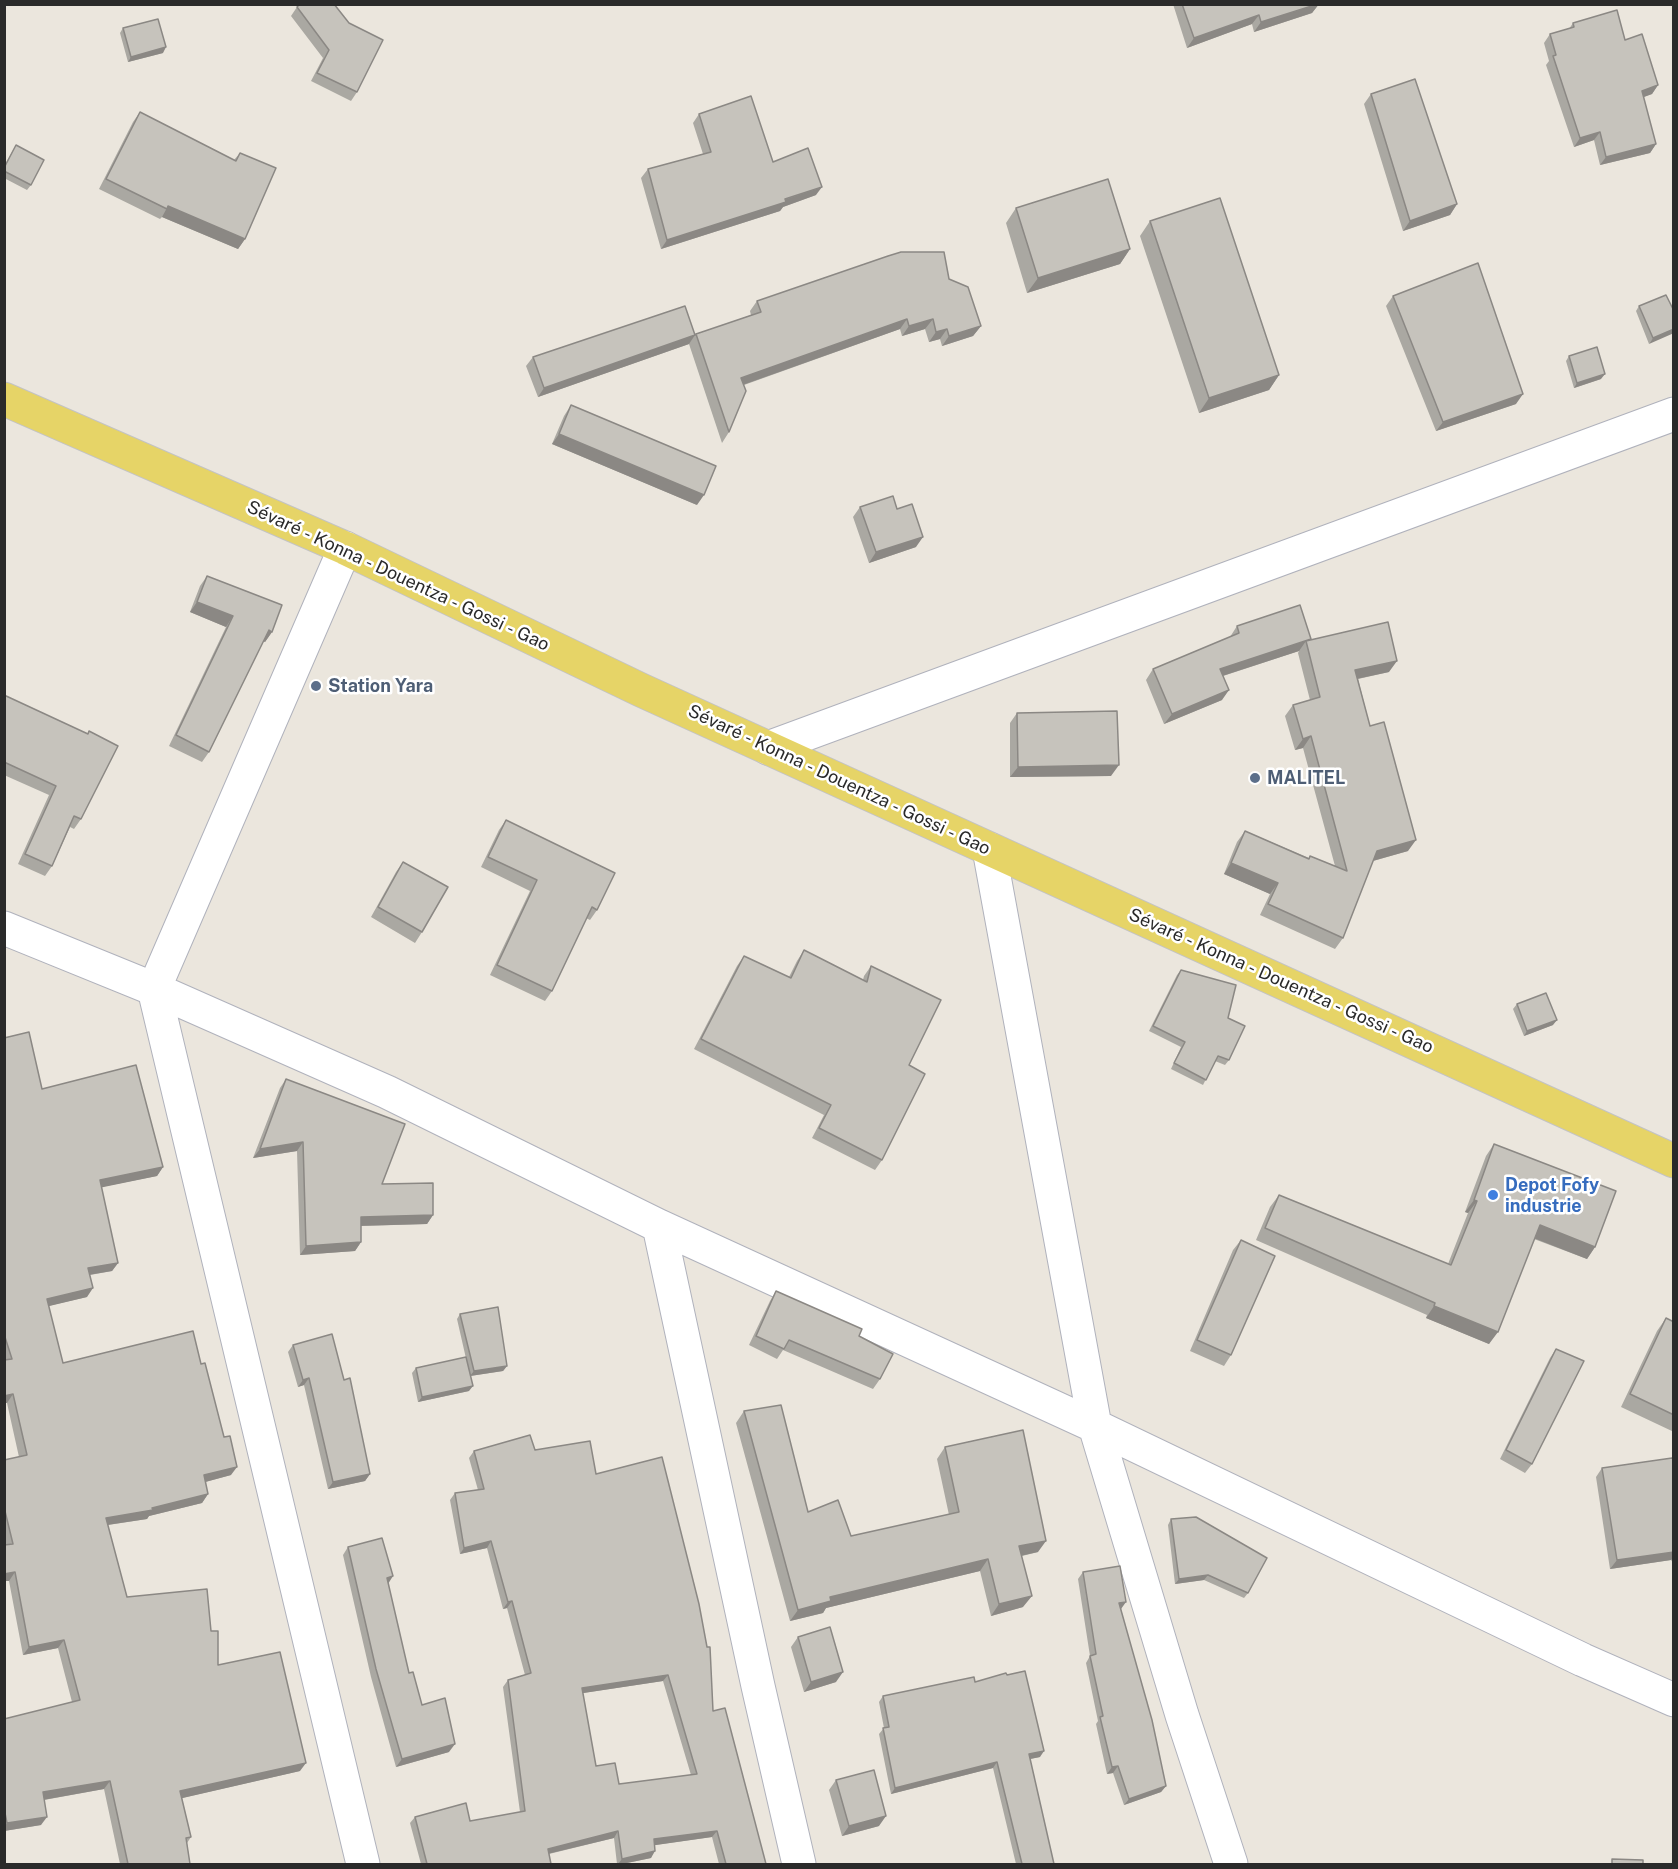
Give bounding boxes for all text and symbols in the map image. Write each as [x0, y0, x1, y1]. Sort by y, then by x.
street label: Sévaré - Konna - Douentza - Gossi - Gao [243, 496, 553, 656]
place label: Station Yara [328, 675, 433, 697]
marker: Station Yara [309, 679, 323, 693]
street label: Sévaré - Konna - Douentza - Gossi - Gao [684, 700, 994, 860]
place label: MALITEL [1267, 767, 1345, 789]
marker: MALITEL [1248, 771, 1262, 785]
street label: Sévaré - Konna - Douentza - Gossi - Gao [1125, 904, 1437, 1058]
place label: Depot Fofy industrie [1505, 1174, 1599, 1216]
marker: Depot Fofy industrie [1486, 1188, 1500, 1202]

